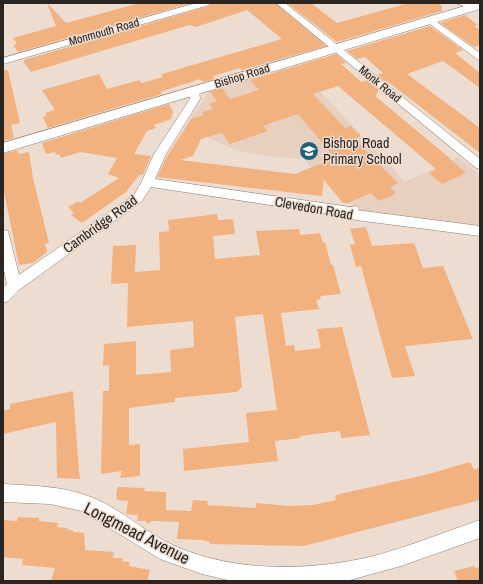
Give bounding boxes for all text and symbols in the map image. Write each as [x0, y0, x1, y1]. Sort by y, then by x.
street label: Monmouth Road [67, 14, 141, 50]
street label: Bishop Road [212, 60, 272, 92]
street label: Monk Road [355, 62, 405, 106]
place label: Bishop Road Primary School [323, 134, 401, 168]
school or university icon: Bishop Road Primary School [298, 140, 320, 162]
street label: Cambridge Road [59, 191, 141, 257]
street label: Clevedon Road [273, 192, 355, 224]
street label: Longmead Avenue [80, 496, 194, 569]

